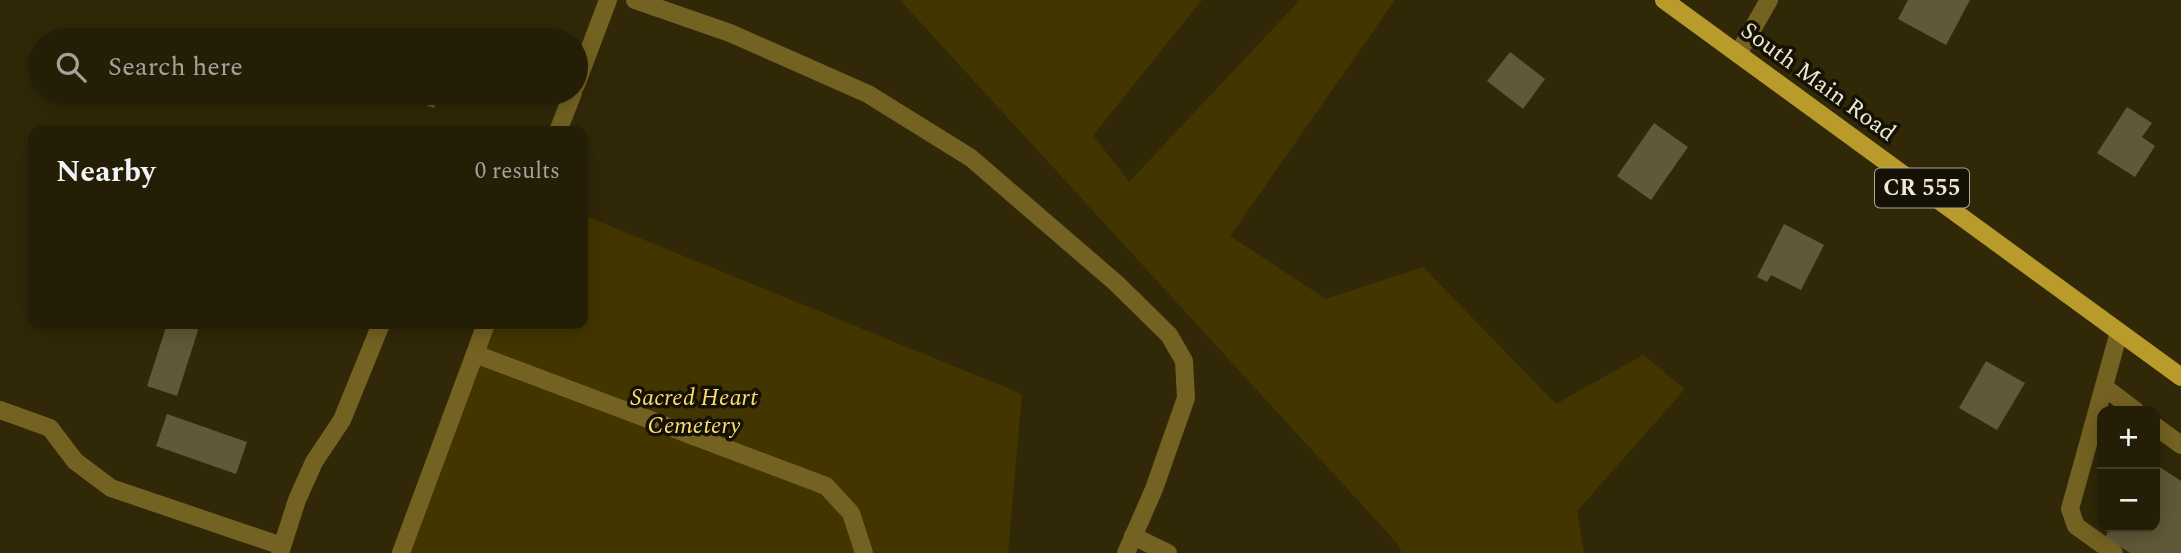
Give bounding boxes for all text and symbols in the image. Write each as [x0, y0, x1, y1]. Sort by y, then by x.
street label: South Main Road [1733, 13, 1903, 151]
search box [28, 28, 588, 105]
text: Search here [108, 47, 243, 87]
icon: search [52, 48, 90, 86]
text: Nearby [56, 149, 155, 195]
text: 0 results [475, 154, 560, 189]
road number: CR 555 [1875, 168, 1969, 208]
park label: Sacred Heart Cemetery [631, 380, 758, 444]
map controls [2097, 406, 2160, 532]
button: + [2097, 406, 2160, 469]
button: − [2097, 469, 2160, 532]

